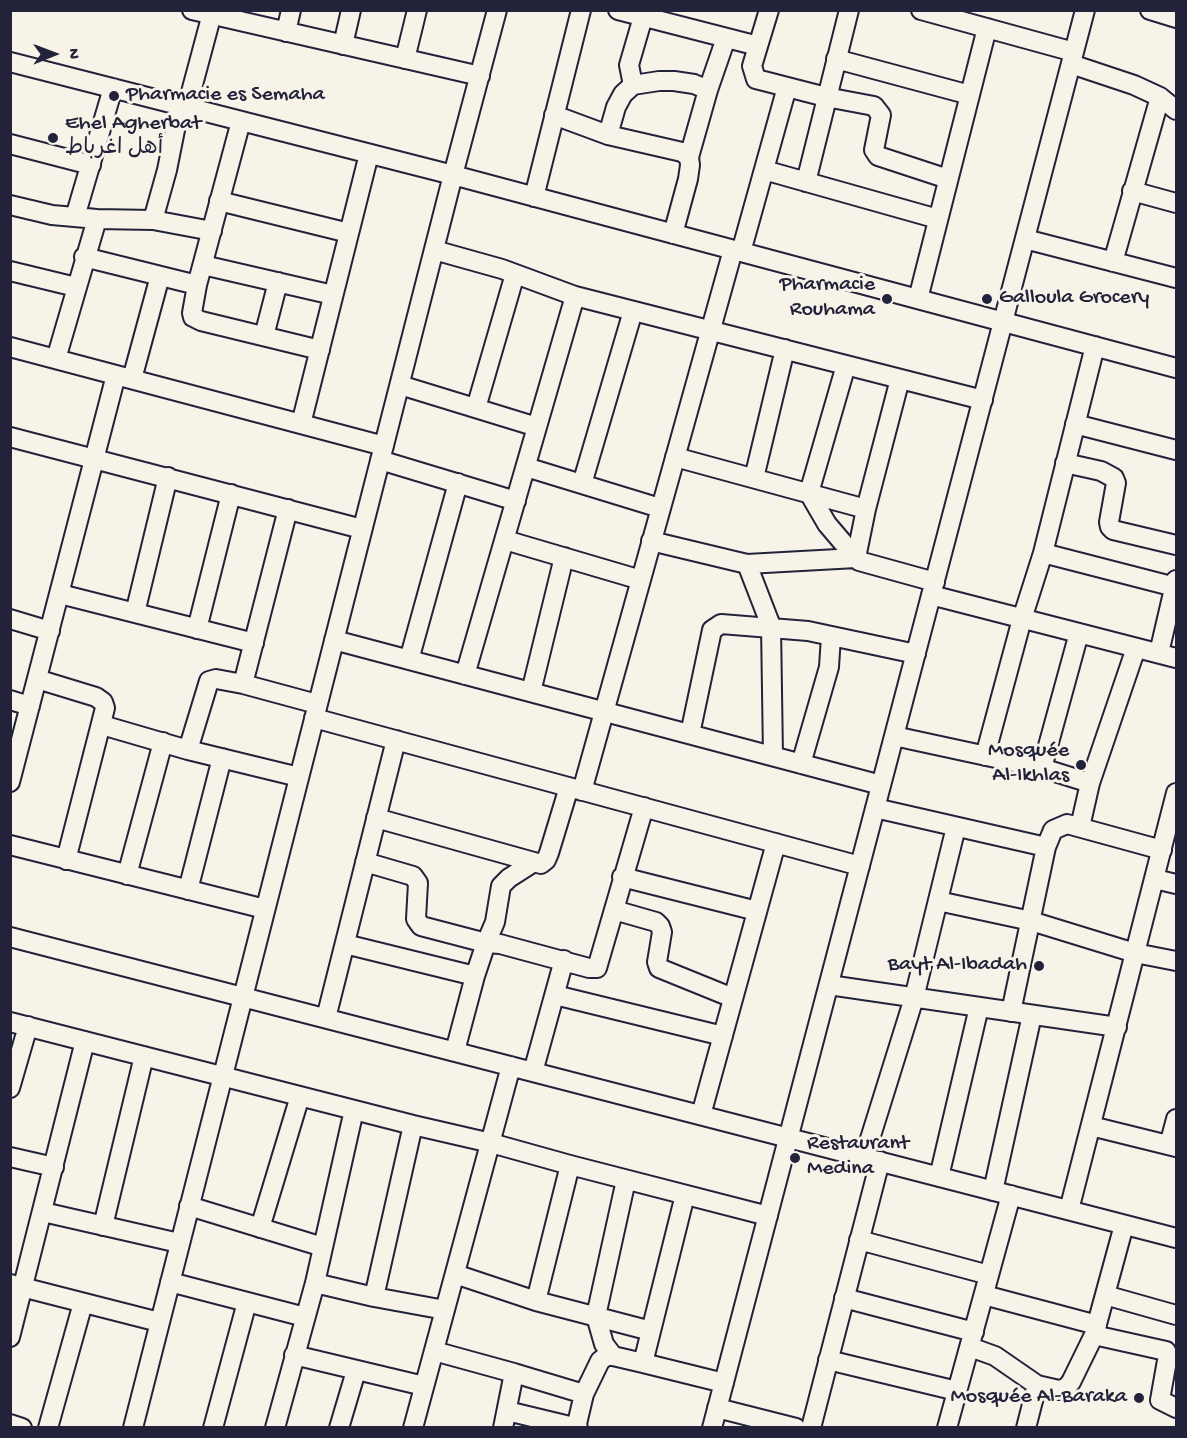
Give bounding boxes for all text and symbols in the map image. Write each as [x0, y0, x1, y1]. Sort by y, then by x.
north arrow [24, 24, 84, 84]
text: N [63, 48, 82, 59]
place label: Pharmacie es Semaha [126, 83, 325, 109]
marker: Pharmacie es Semaha [107, 89, 121, 103]
place label: Ehel Agherbat أهل اغرباط [65, 112, 201, 164]
marker: Ehel Agherbat أهل اغرباط [46, 131, 60, 145]
place label: Pharmacie Rouhama [780, 273, 875, 324]
place label: Galloula Grocery [999, 286, 1149, 312]
marker: Pharmacie Rouhama [880, 292, 894, 306]
marker: Galloula Grocery [980, 292, 994, 306]
place label: Mosquée Al-Ikhlas [988, 739, 1069, 790]
marker: Mosquée Al-Ikhlas [1074, 758, 1088, 772]
place label: Bayt Al-Ibadah [888, 953, 1027, 979]
marker: Bayt Al-Ibadah [1032, 959, 1046, 973]
place label: Restaurant Medina [807, 1132, 909, 1184]
marker: Restaurant Medina [788, 1151, 802, 1165]
place label: Mosquée Al-Baraka [951, 1385, 1127, 1411]
marker: Mosquée Al-Baraka [1132, 1391, 1146, 1405]

